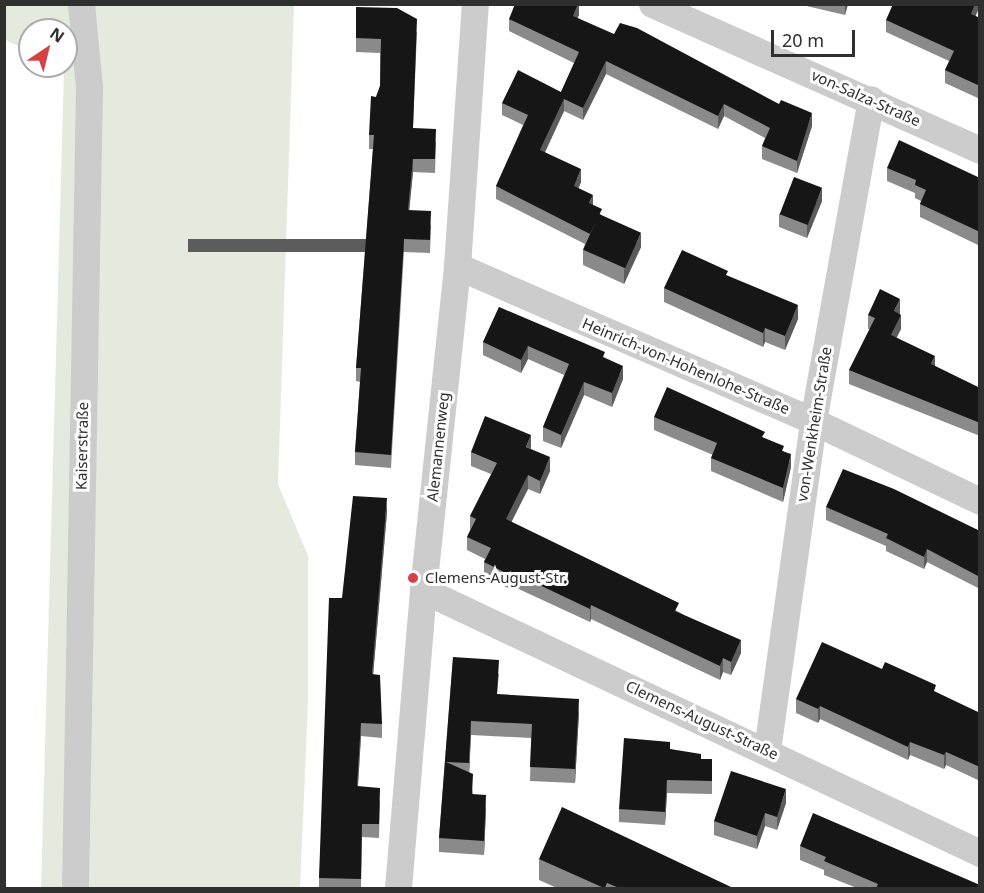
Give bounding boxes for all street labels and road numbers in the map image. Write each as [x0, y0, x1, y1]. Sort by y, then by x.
street label: von-Salza-Straße [809, 66, 923, 130]
street label: Heinrich-von-Hohenlohe-Straße [580, 314, 792, 418]
street label: von-Wenkheim-Straße [793, 345, 835, 503]
street label: Alemannenweg [423, 391, 453, 503]
street label: Kaiserstraße [72, 402, 92, 490]
street label: Clemens-August-Straße [623, 677, 781, 763]

